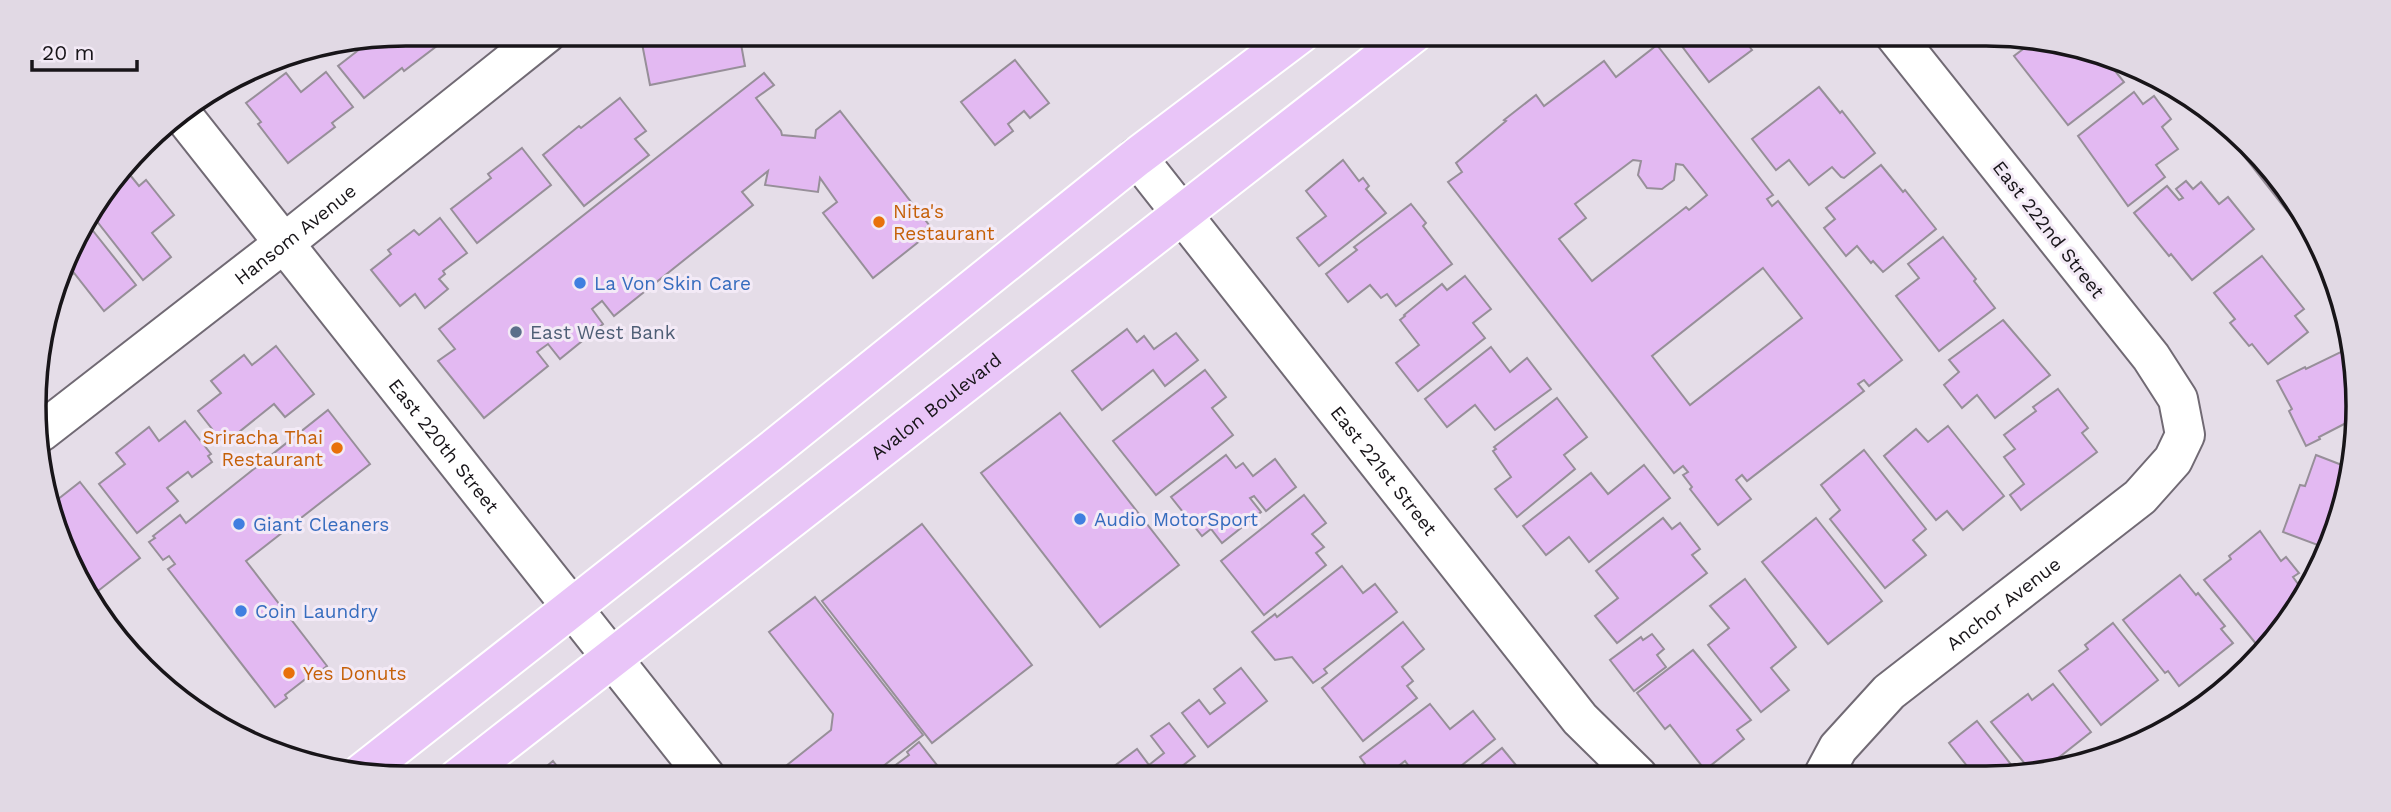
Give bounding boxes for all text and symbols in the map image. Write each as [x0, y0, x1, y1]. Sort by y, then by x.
scale bar [32, 28, 136, 72]
text: 20 m [42, 40, 94, 65]
street label: East 222nd Street [1988, 156, 2109, 303]
street label: Hansom Avenue [230, 179, 361, 290]
place label: Nita's Restaurant [893, 200, 995, 245]
marker: Nita's Restaurant [871, 214, 887, 230]
place label: La Von Skin Care [594, 272, 751, 295]
marker: La Von Skin Care [572, 275, 588, 291]
place label: East West Bank [530, 321, 676, 344]
marker: East West Bank [508, 324, 524, 340]
street label: Avalon Boulevard [866, 348, 1006, 464]
street label: East 220th Street [384, 374, 504, 518]
street label: East 221st Street [1325, 401, 1442, 540]
place label: Sriracha Thai Restaurant [203, 426, 323, 471]
marker: Sriracha Thai Restaurant [329, 440, 345, 456]
place label: Audio MotorSport [1094, 508, 1258, 531]
marker: Audio MotorSport [1072, 511, 1088, 527]
place label: Giant Cleaners [253, 513, 389, 536]
marker: Giant Cleaners [231, 516, 247, 532]
street label: Anchor Avenue [1942, 552, 2065, 655]
place label: Coin Laundry [255, 600, 378, 623]
marker: Coin Laundry [233, 603, 249, 619]
place label: Yes Donuts [303, 662, 407, 685]
marker: Yes Donuts [281, 665, 297, 681]

